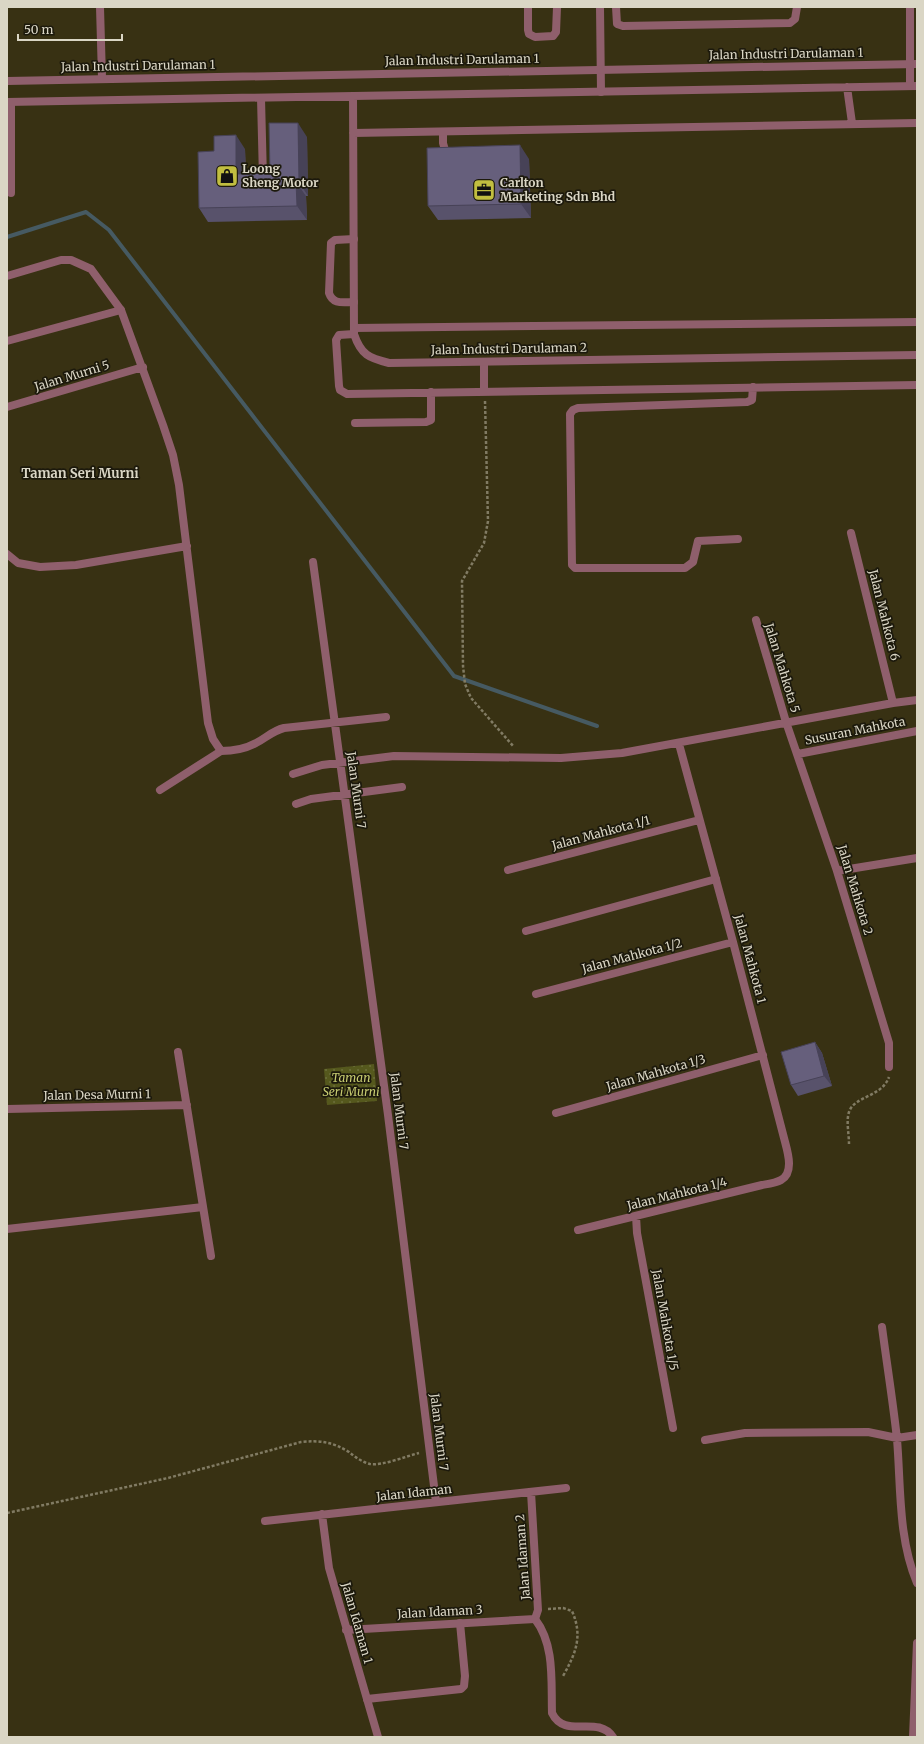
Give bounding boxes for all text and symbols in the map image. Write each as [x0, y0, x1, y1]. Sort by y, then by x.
scale bar [18, 16, 122, 42]
text: 50 m [24, 22, 53, 37]
street label: Jalan Industri Darulaman 1 [708, 45, 864, 62]
street label: Jalan Industri Darulaman 1 [384, 51, 540, 68]
street label: Jalan Industri Darulaman 1 [60, 57, 216, 74]
place label: Loong Sheng Motor [242, 161, 319, 190]
shop icon: Loong Sheng Motor [214, 163, 240, 189]
place label: Carlton Marketing Sdn Bhd [500, 175, 616, 204]
office icon: Carlton Marketing Sdn Bhd [471, 177, 497, 203]
street label: Jalan Industri Darulaman 2 [430, 340, 587, 357]
street label: Jalan Murni 5 [32, 357, 111, 394]
district label: Taman Seri Murni [21, 465, 139, 482]
street label: Jalan Mahkota 6 [866, 567, 903, 662]
street label: Jalan Mahkota 5 [761, 620, 803, 715]
street label: Susuran Mahkota [803, 713, 907, 748]
street label: Jalan Murni 7 [344, 750, 369, 830]
street label: Jalan Mahkota 1/1 [549, 812, 652, 853]
street label: Jalan Mahkota 2 [834, 842, 876, 937]
street label: Jalan Mahkota 1 [731, 912, 770, 1006]
street label: Jalan Mahkota 1/2 [579, 935, 684, 976]
street label: Jalan Mahkota 1/3 [604, 1051, 707, 1094]
park label: Taman Seri Murni [322, 1070, 380, 1099]
street label: Jalan Murni 7 [387, 1071, 412, 1150]
street label: Jalan Desa Murni 1 [42, 1086, 151, 1103]
street label: Jalan Mahkota 1/4 [624, 1174, 729, 1213]
street label: Jalan Mahkota 1/5 [649, 1267, 682, 1372]
street label: Jalan Murni 7 [427, 1392, 452, 1471]
street label: Jalan Idaman [374, 1481, 452, 1504]
street label: Jalan Idaman 2 [512, 1514, 533, 1601]
street label: Jalan Idaman 1 [338, 1579, 376, 1666]
street label: Jalan Idaman 3 [396, 1602, 483, 1621]

